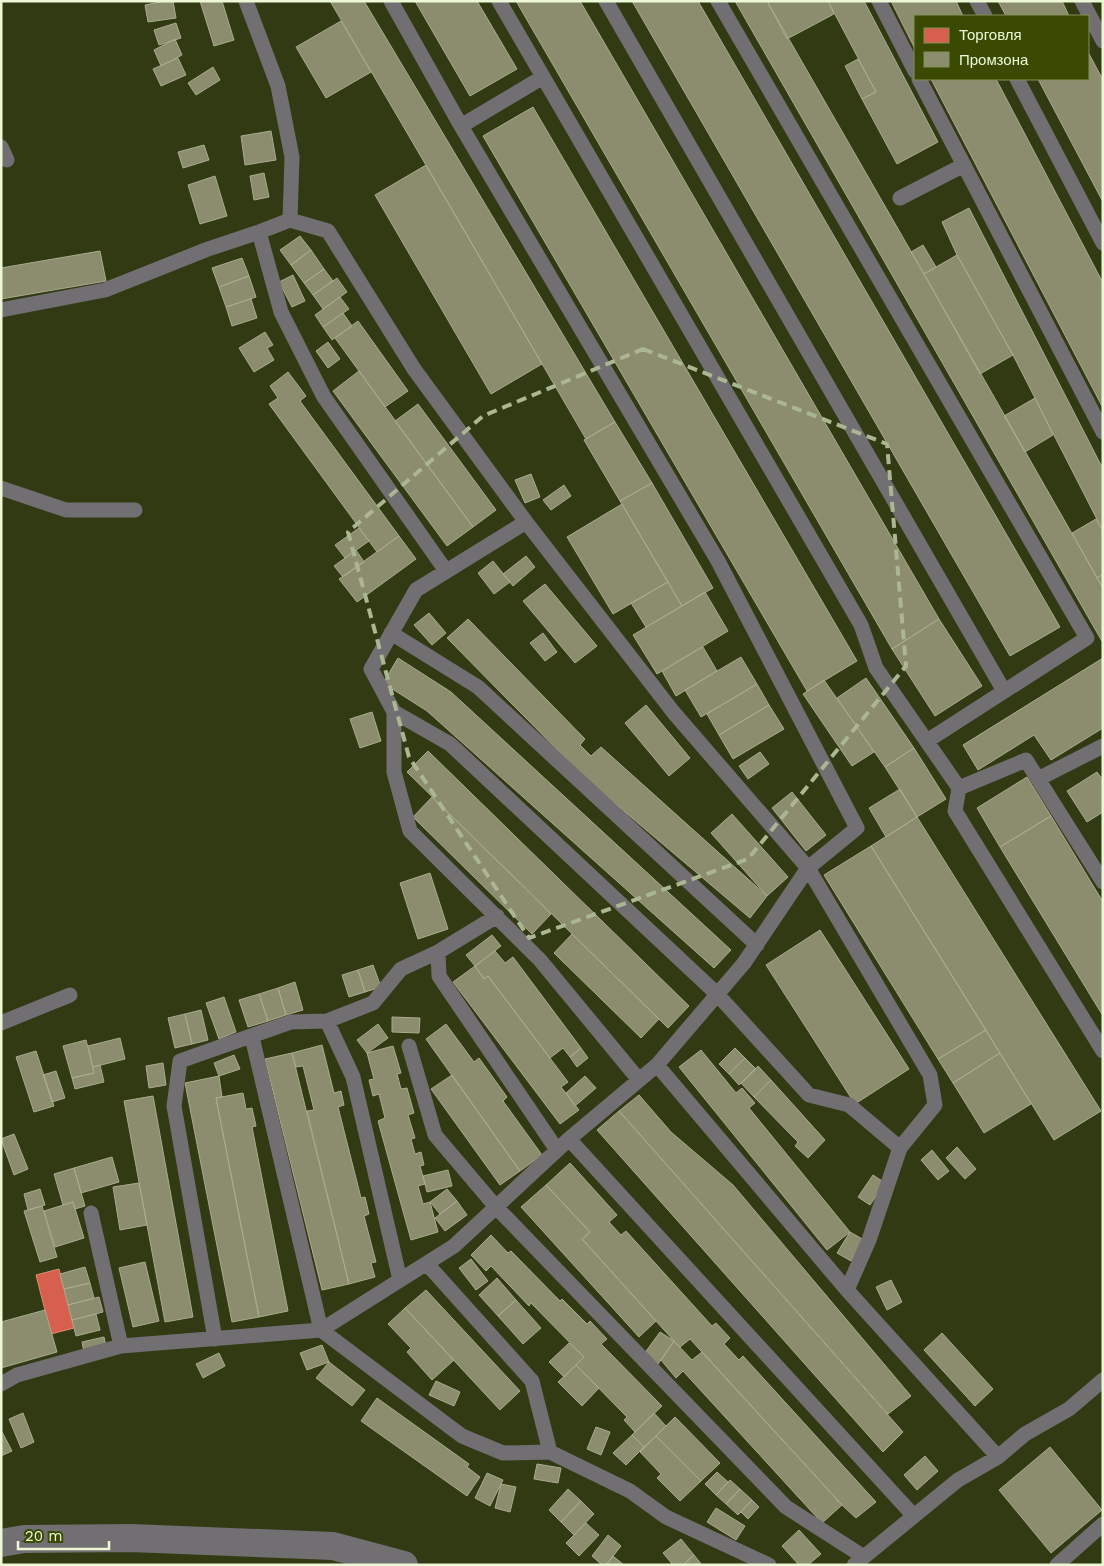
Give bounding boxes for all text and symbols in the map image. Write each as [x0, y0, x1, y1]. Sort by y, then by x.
legend [914, 15, 1089, 80]
text: Торговля [959, 26, 1022, 44]
text: Промзона [959, 51, 1029, 69]
scale bar [18, 1518, 109, 1550]
text: 20 m [25, 1527, 63, 1545]

